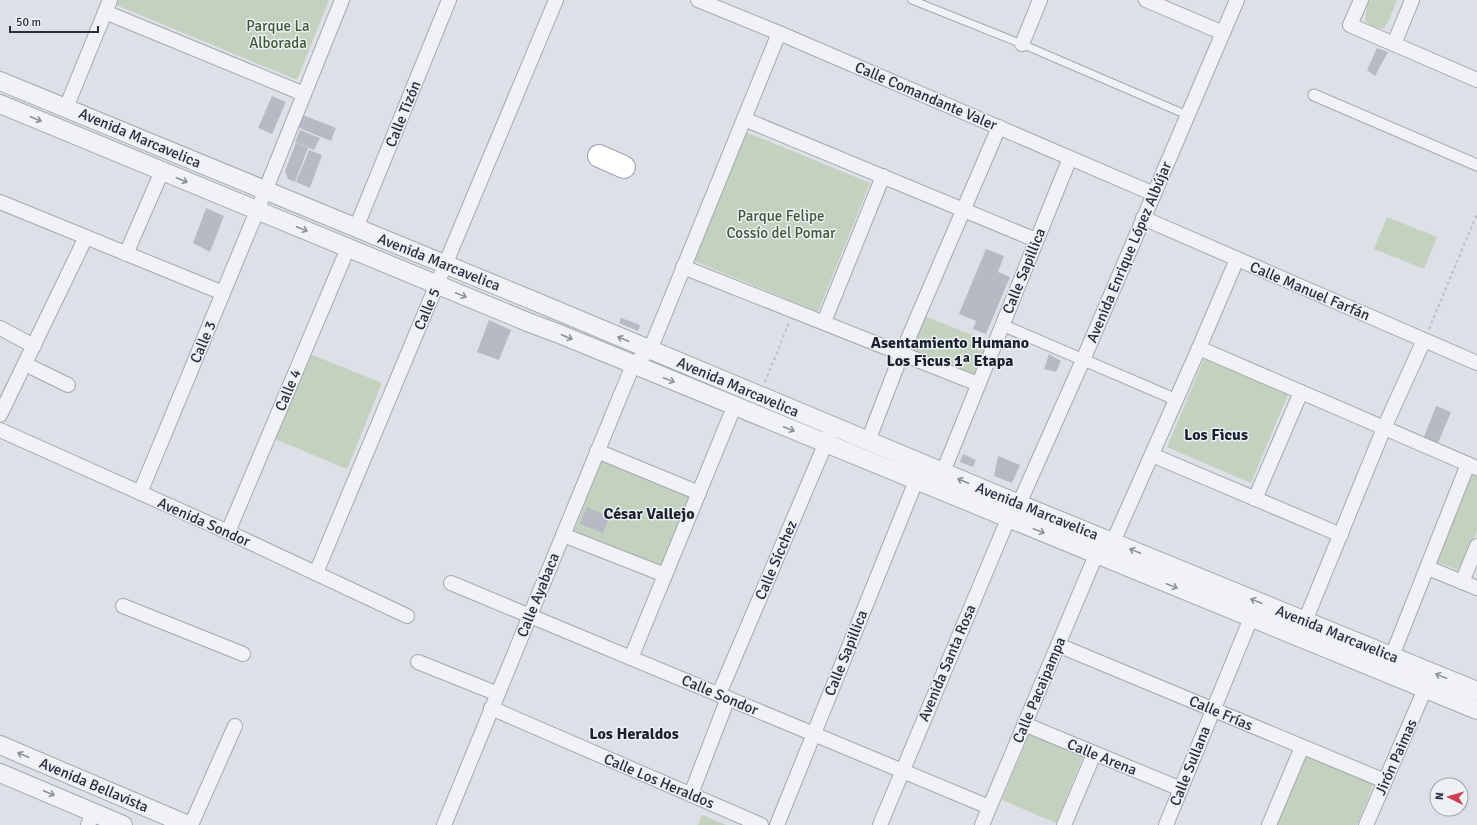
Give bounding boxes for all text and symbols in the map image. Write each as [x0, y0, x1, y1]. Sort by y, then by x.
scale bar [10, 8, 98, 34]
text: 50 m [16, 15, 41, 30]
park label: Parque La Alborada [246, 17, 310, 52]
street label: Calle Comandante Valer [852, 58, 1000, 134]
street label: Calle Tizón [382, 78, 424, 150]
street label: Avenida Marcavelica [76, 104, 204, 172]
one-way arrow [30, 116, 42, 123]
street label: Avenida Enrique López Albújar [1083, 158, 1176, 345]
one-way arrow [175, 176, 187, 184]
park label: Parque Felipe Cossío del Pomar [726, 207, 836, 242]
street label: Calle Sapillica [999, 225, 1049, 317]
one-way arrow [296, 226, 308, 233]
street label: Avenida Marcavelica [375, 229, 503, 295]
street label: Calle Manuel Farfán [1247, 258, 1373, 324]
street label: Calle 5 [410, 285, 444, 333]
one-way arrow [455, 291, 467, 299]
street label: Calle 3 [186, 318, 220, 366]
district label: Asentamiento Humano Los Ficus 1ª Etapa [871, 333, 1029, 371]
one-way arrow [560, 334, 572, 341]
one-way arrow [618, 335, 630, 342]
street label: Avenida Marcavelica [674, 353, 802, 421]
street label: Calle 4 [271, 366, 305, 414]
one-way arrow [662, 376, 674, 384]
one-way arrow [783, 425, 795, 433]
district label: Los Ficus [1184, 425, 1248, 445]
one-way arrow [958, 476, 970, 484]
street label: Avenida Marcavelica [973, 478, 1101, 544]
street label: Avenida Sondor [155, 493, 254, 551]
district label: César Vallejo [604, 504, 694, 524]
street label: Calle Sícchez [751, 517, 801, 603]
one-way arrow [1032, 528, 1044, 536]
one-way arrow [1130, 547, 1142, 555]
street label: Calle Ayabaca [513, 550, 563, 640]
one-way arrow [1166, 582, 1178, 590]
one-way arrow [1250, 596, 1262, 604]
street label: Avenida Marcavelica [1273, 601, 1401, 667]
street label: Avenida Santa Rosa [914, 602, 980, 724]
street label: Calle Sapillica [821, 607, 871, 699]
street label: Calle Pacaipampa [1009, 634, 1069, 746]
street label: Calle Sondor [679, 671, 761, 719]
one-way arrow [1435, 672, 1447, 680]
street label: Calle Frías [1186, 692, 1256, 735]
street label: Jirón Paimas [1371, 716, 1421, 798]
street label: Calle Sullana [1166, 723, 1214, 809]
district label: Los Heraldos [589, 724, 679, 744]
street label: Calle Arena [1065, 735, 1139, 779]
street label: Calle Los Heraldos [601, 750, 717, 813]
one-way arrow [18, 751, 30, 758]
street label: Avenida Bellavista [37, 754, 151, 816]
north arrow [1429, 777, 1469, 817]
one-way arrow [42, 790, 54, 798]
text: N [1433, 792, 1446, 801]

